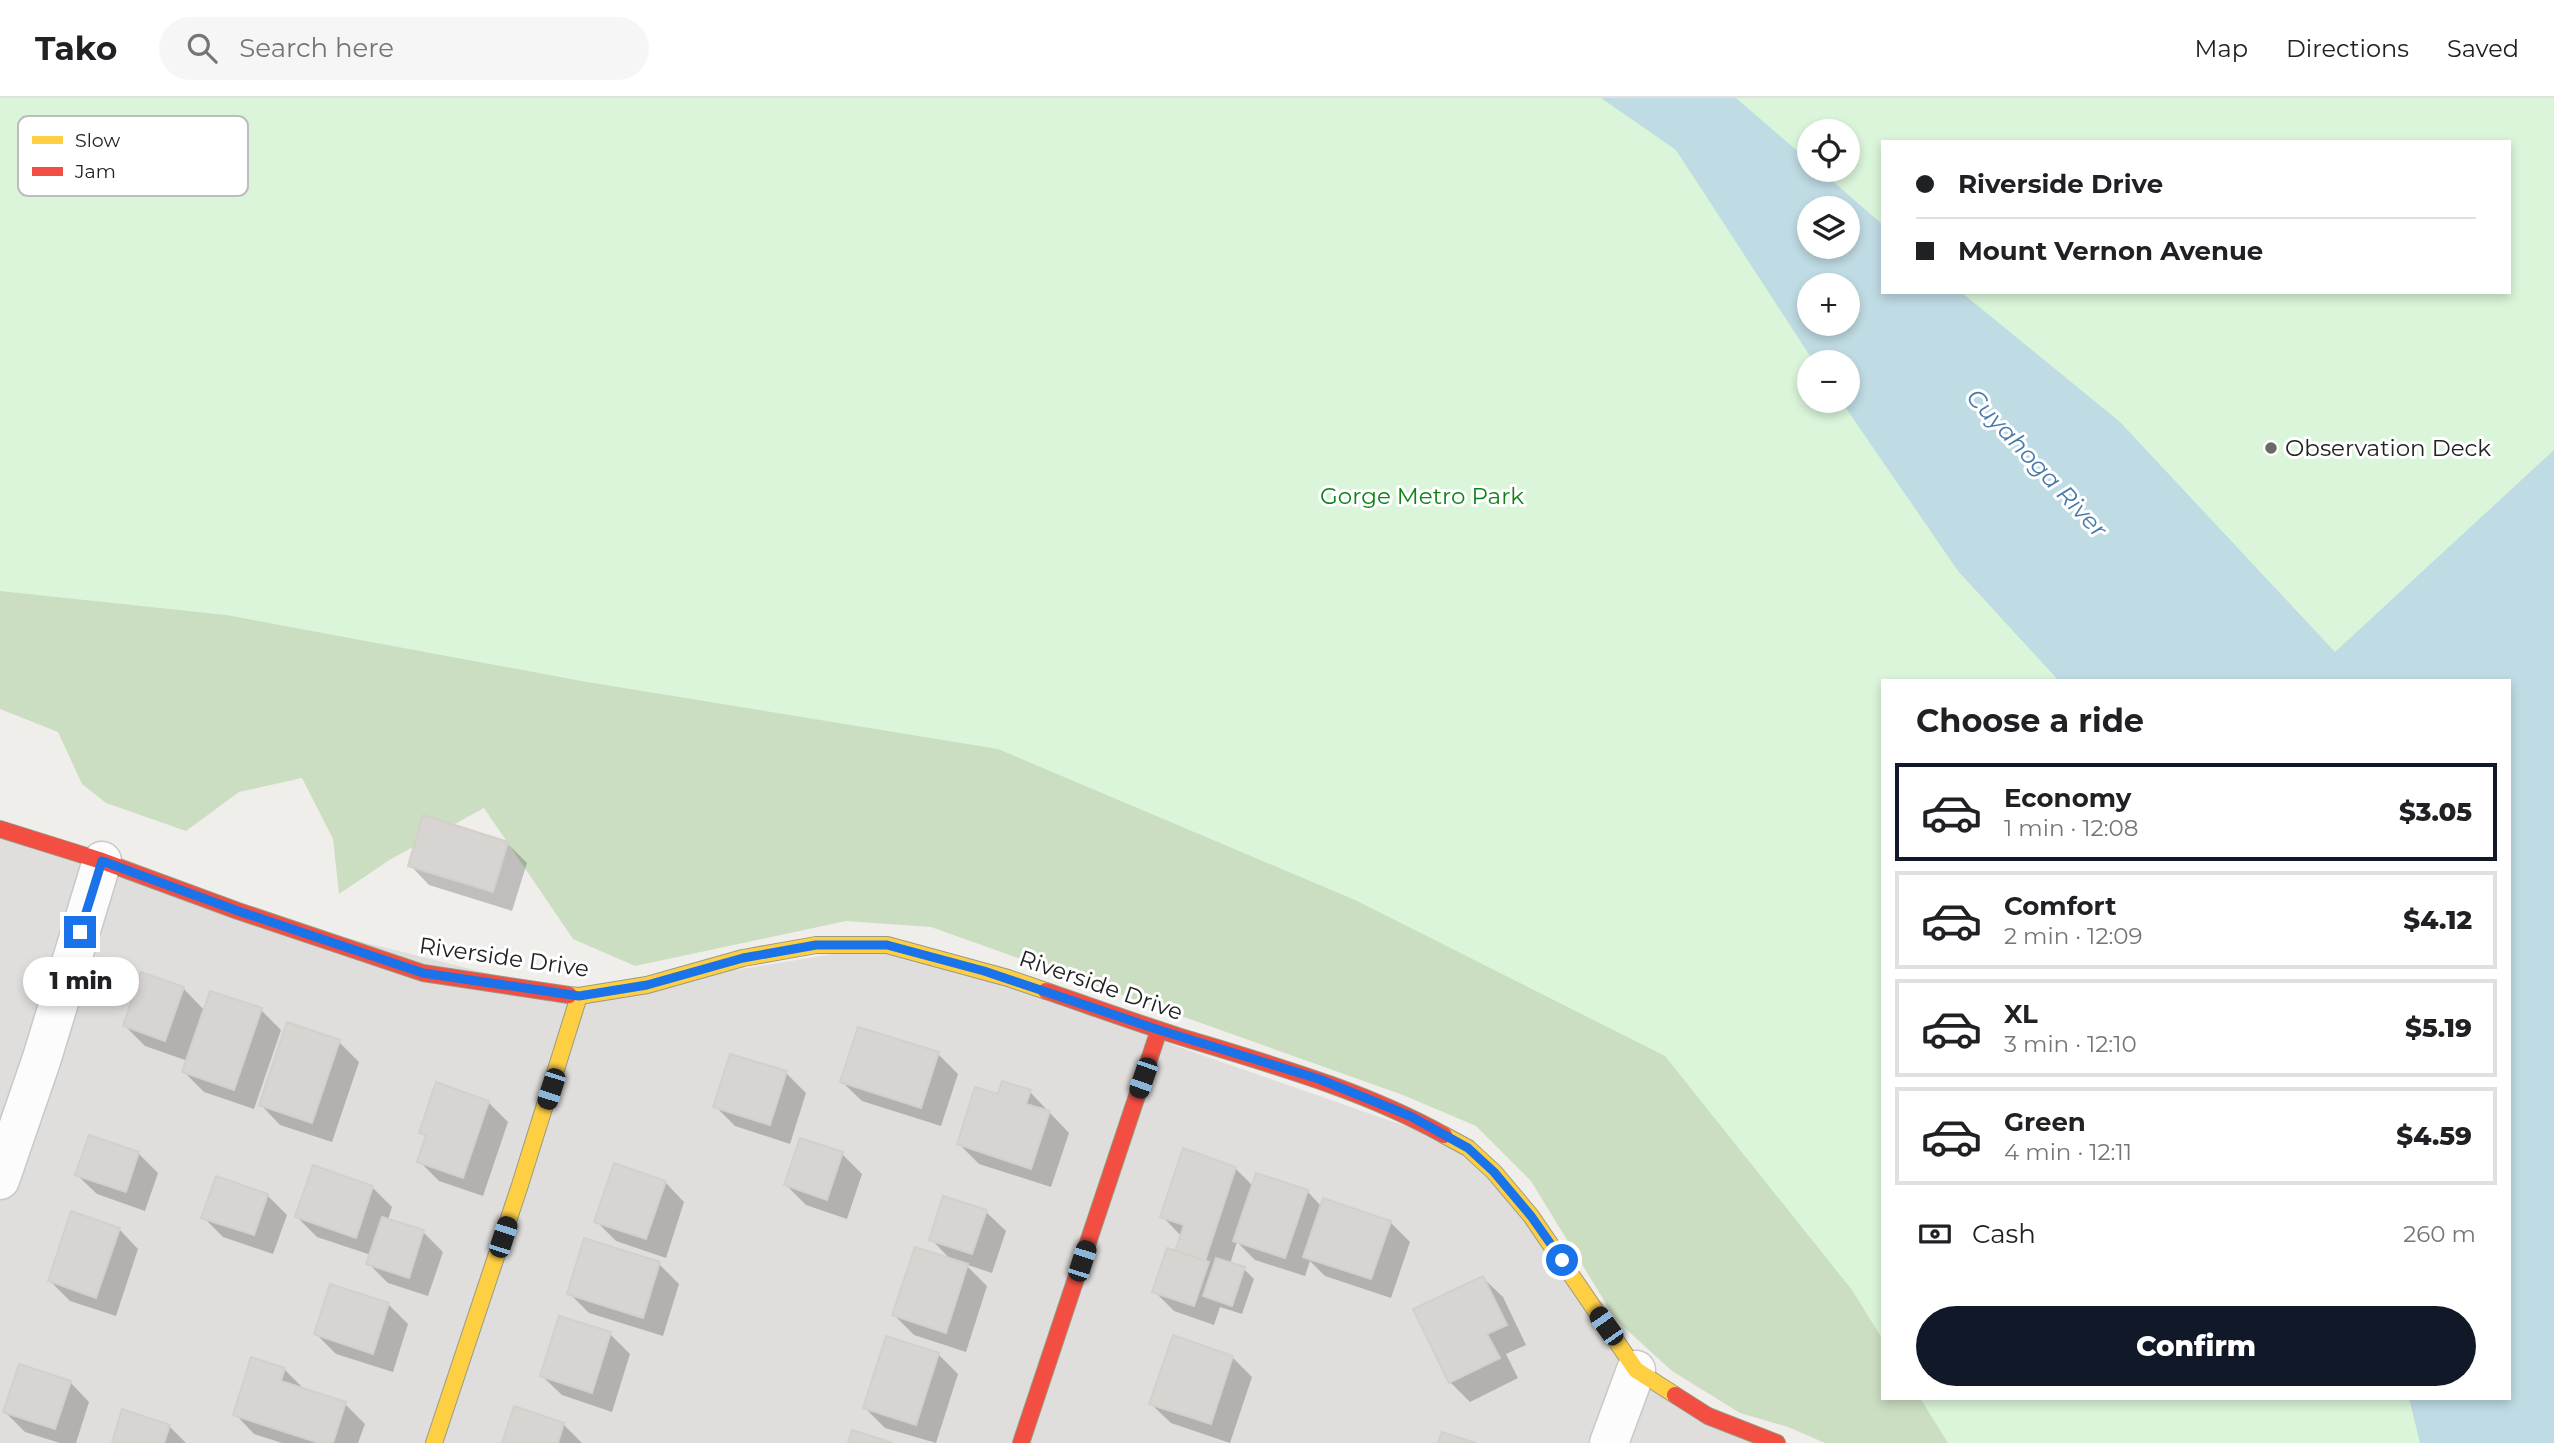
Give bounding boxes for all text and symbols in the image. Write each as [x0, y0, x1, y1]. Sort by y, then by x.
search box [159, 17, 649, 80]
text: Tako [35, 28, 117, 68]
icon: search [183, 29, 221, 67]
text: Search here [239, 32, 394, 64]
text: Map [2195, 34, 2248, 63]
text: Directions [2286, 34, 2409, 63]
text: Saved [2447, 34, 2519, 63]
legend [18, 116, 248, 196]
map controls [1797, 119, 1860, 413]
button: locate [1797, 119, 1860, 182]
text: Slow [75, 129, 120, 152]
text: Jam [74, 160, 116, 183]
text: Riverside Drive [1958, 168, 2163, 200]
button: layers [1797, 196, 1860, 259]
text: Mount Vernon Avenue [1958, 235, 2263, 267]
button: + [1797, 273, 1860, 336]
button: − [1797, 350, 1860, 413]
water label: Cuyahoga River [1961, 383, 2114, 544]
place label: Observation Deck [2285, 434, 2491, 462]
marker: Observation Deck [2263, 440, 2279, 456]
park label: Gorge Metro Park [1320, 482, 1524, 510]
text: Choose a ride [1916, 701, 2144, 740]
icon: car [1920, 781, 1983, 844]
text: Economy [2004, 782, 2131, 814]
text: $3.05 [2399, 796, 2472, 828]
text: 1 min · 12:08 [2004, 814, 2138, 842]
icon: car [1920, 889, 1983, 952]
text: Comfort [2004, 890, 2116, 922]
text: $4.12 [2403, 904, 2472, 936]
route end [64, 916, 96, 948]
text: 2 min · 12:09 [2004, 922, 2143, 950]
street label: Riverside Drive [417, 931, 591, 983]
street label: Riverside Drive [1016, 944, 1186, 1026]
callout: 1 min [22, 956, 138, 1006]
text: 1 min [49, 967, 113, 995]
icon: car [1920, 997, 1983, 1060]
text: XL [2004, 998, 2038, 1030]
text: $5.19 [2405, 1012, 2472, 1044]
text: 3 min · 12:10 [2004, 1030, 2137, 1058]
car [1127, 1055, 1160, 1101]
car [535, 1066, 568, 1112]
icon: car [1920, 1105, 1983, 1168]
text: Green [2004, 1106, 2086, 1138]
text: $4.59 [2396, 1120, 2472, 1152]
text: 4 min · 12:11 [2004, 1138, 2132, 1166]
car [487, 1214, 520, 1260]
icon: cash [1916, 1215, 1954, 1253]
text: Cash [1972, 1218, 2036, 1250]
text: 260 m [2403, 1220, 2476, 1248]
car [1066, 1238, 1099, 1284]
route start [1546, 1244, 1578, 1276]
car [1586, 1303, 1627, 1349]
button: Confirm [1916, 1306, 2476, 1386]

